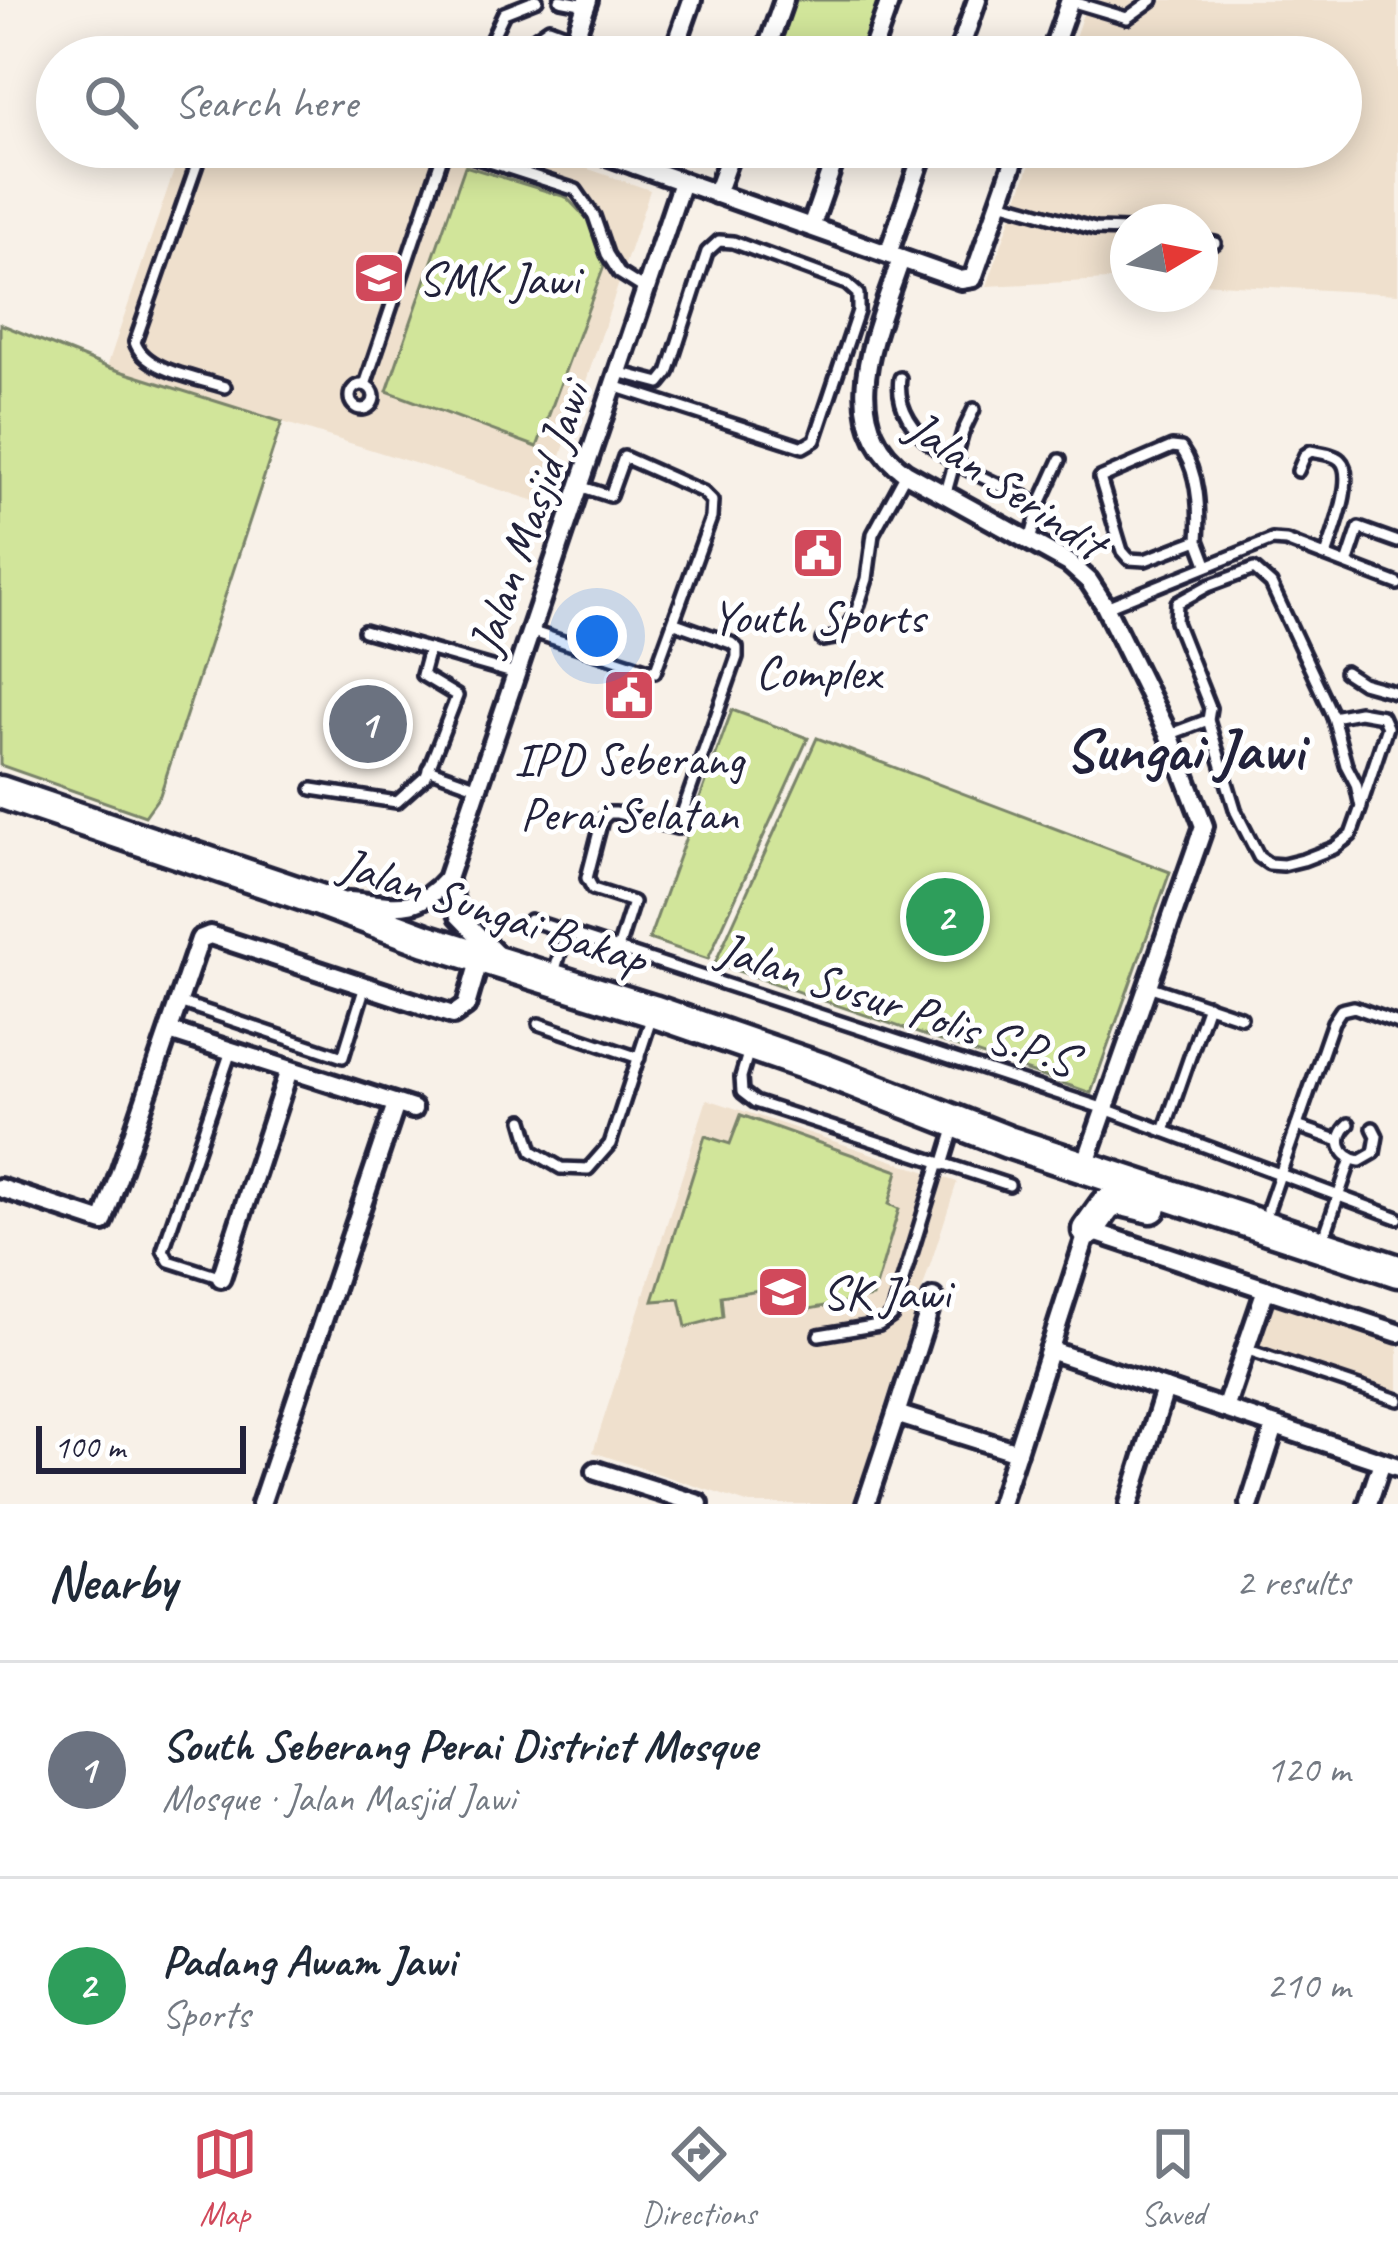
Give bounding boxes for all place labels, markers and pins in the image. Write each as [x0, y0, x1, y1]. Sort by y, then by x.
place label: SMK Jawi [418, 249, 584, 309]
school or university icon: SMK Jawi [351, 250, 407, 306]
public building icon: Youth Sports Complex [790, 525, 846, 581]
place label: Youth Sports Complex [711, 587, 928, 702]
public building icon: IPD Seberang Perai Selatan [601, 667, 657, 723]
pin: 1 [329, 679, 407, 769]
place label: IPD Seberang Perai Selatan [514, 729, 746, 844]
pin: 2 [906, 872, 984, 962]
place label: SK Jawi [822, 1263, 955, 1323]
school or university icon: SK Jawi [755, 1264, 811, 1320]

